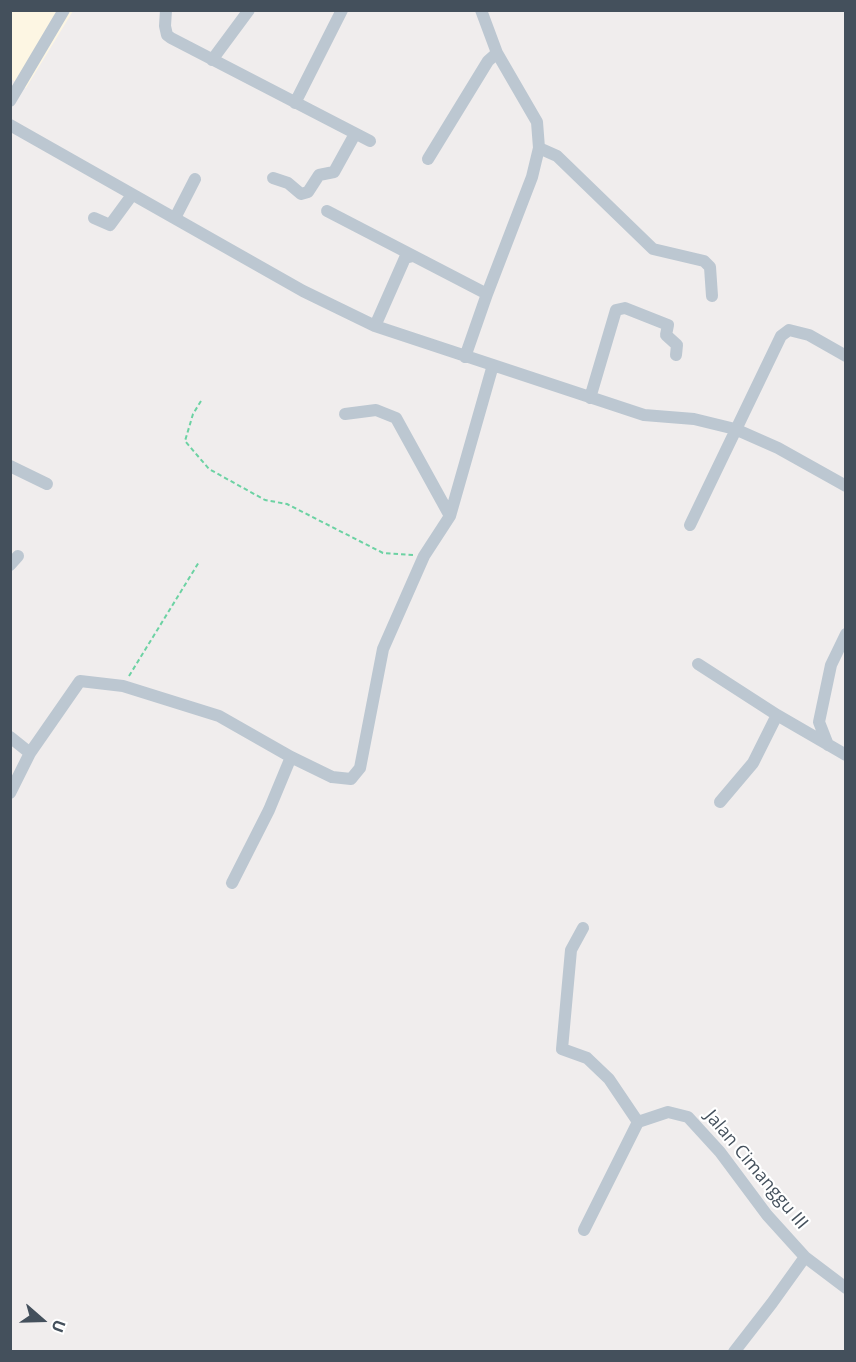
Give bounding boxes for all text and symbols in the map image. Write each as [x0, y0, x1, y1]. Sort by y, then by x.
street label: Jalan Cimanggu III [700, 1106, 812, 1234]
north arrow [12, 1290, 72, 1350]
text: U [47, 1317, 71, 1336]

